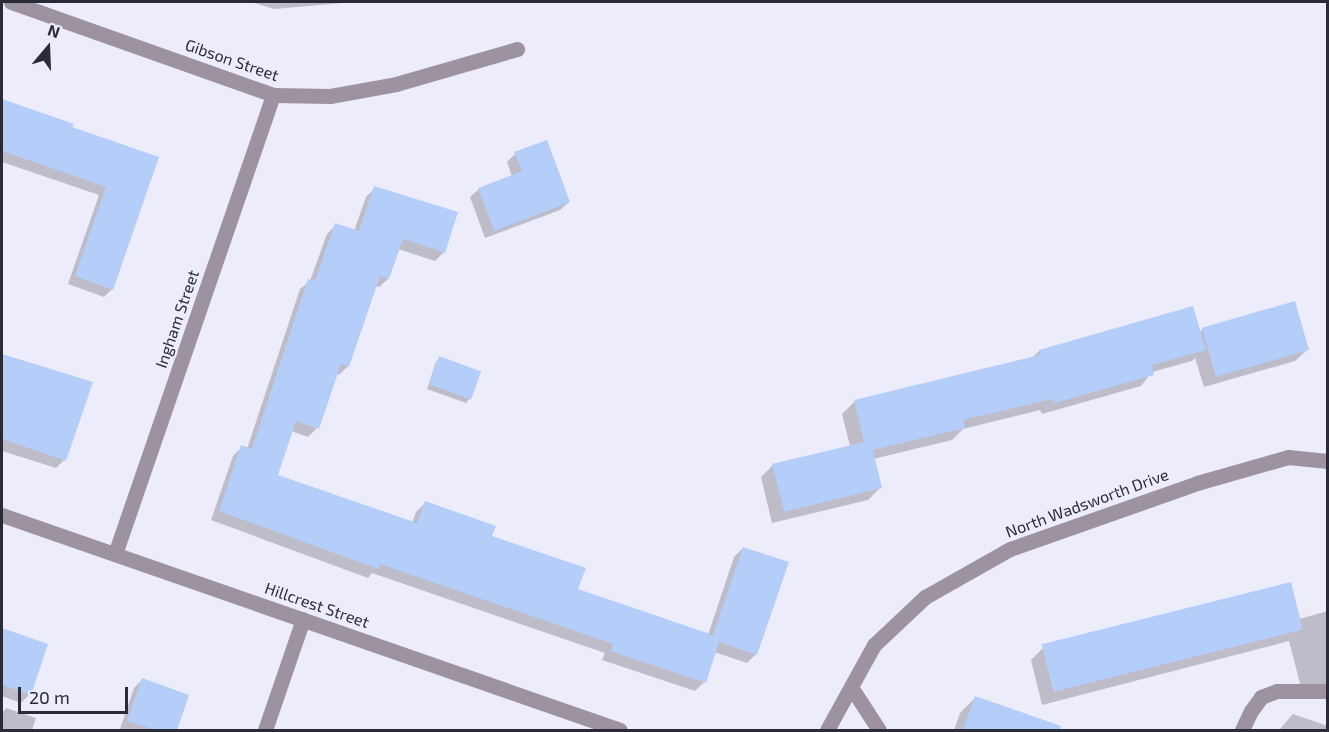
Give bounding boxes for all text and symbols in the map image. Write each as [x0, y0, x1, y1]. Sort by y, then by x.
north arrow [18, 18, 78, 78]
text: N [45, 20, 63, 41]
street label: Gibson Street [183, 35, 281, 85]
street label: Ingham Street [151, 267, 203, 371]
street label: North Wadsworth Drive [1003, 464, 1171, 542]
street label: Hillcrest Street [262, 578, 372, 632]
scale bar [21, 675, 130, 713]
text: 20 m [29, 686, 70, 708]

